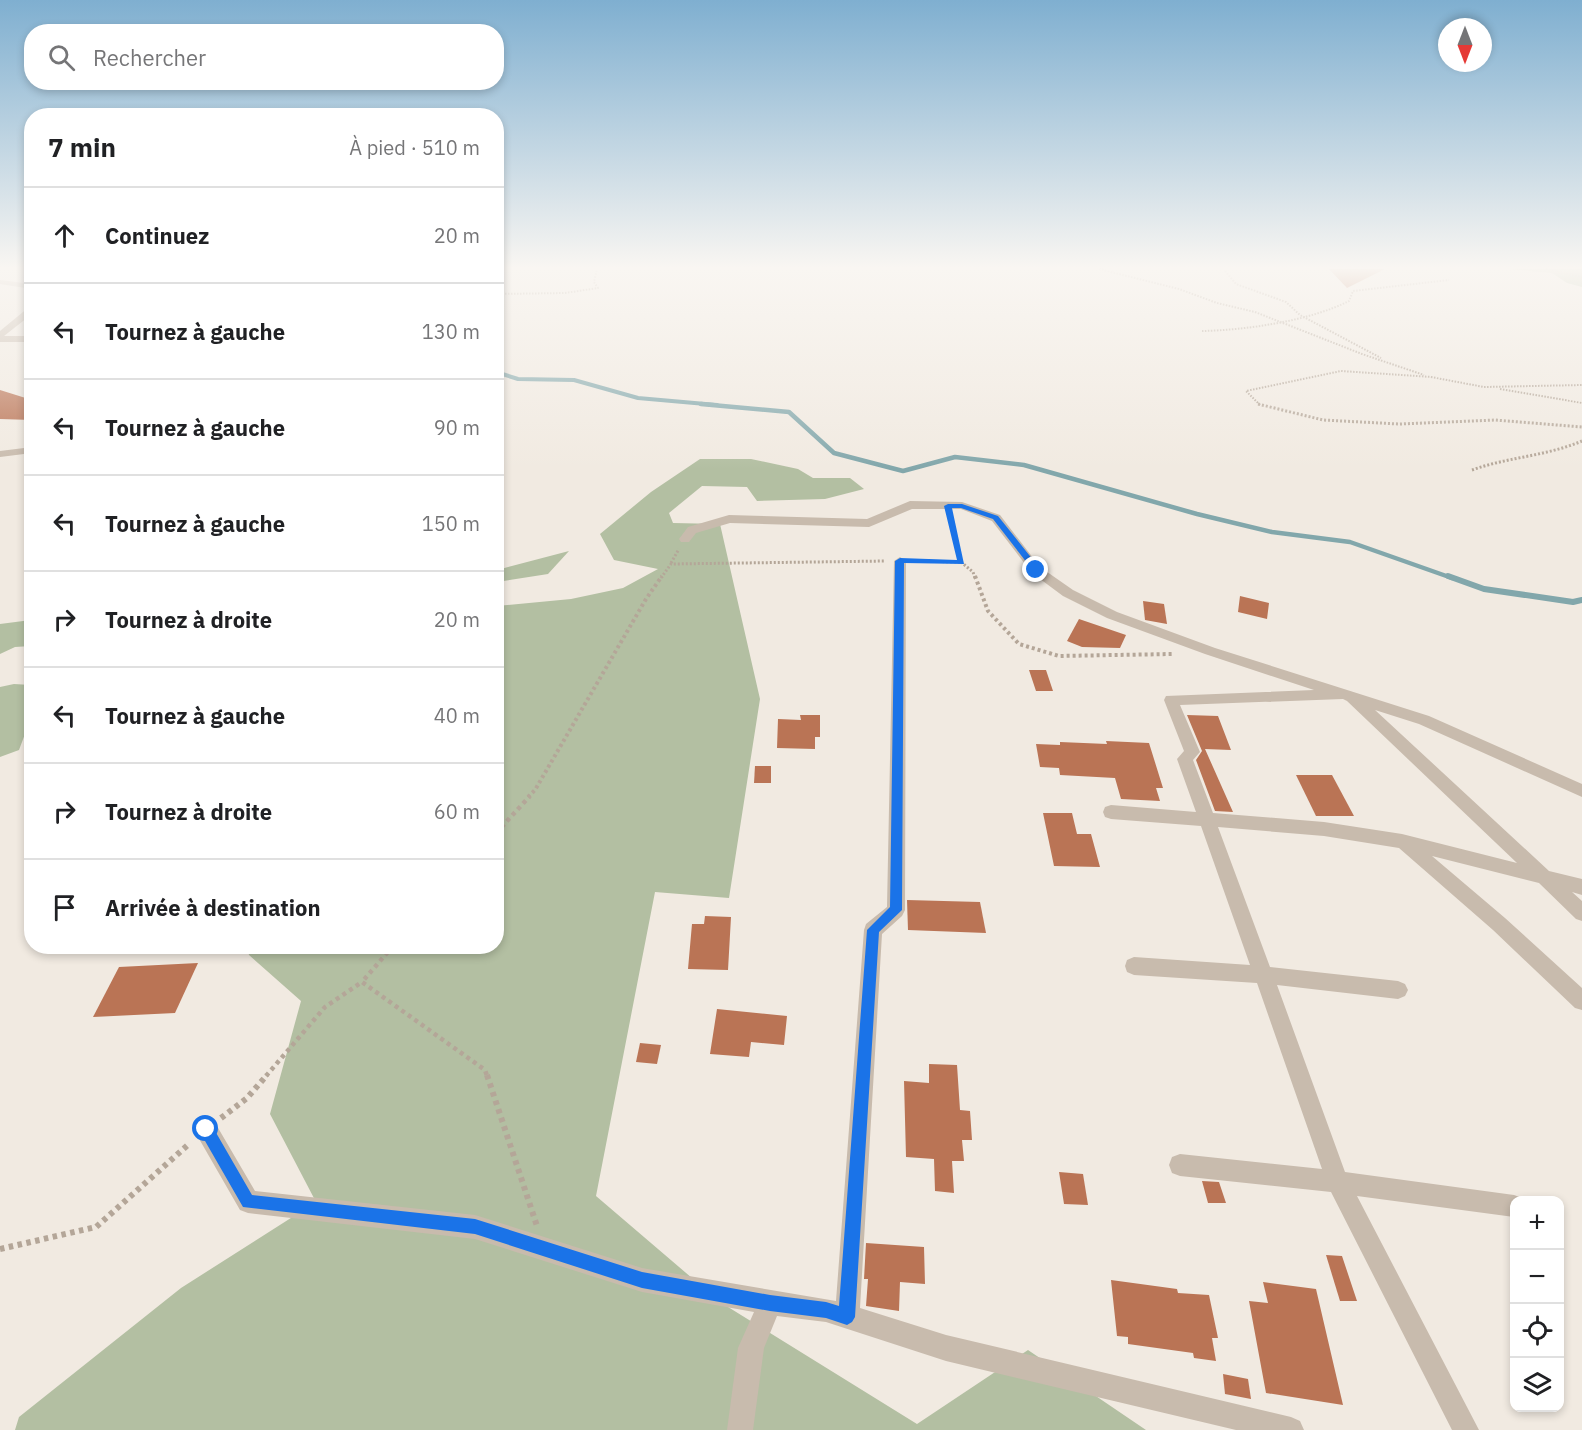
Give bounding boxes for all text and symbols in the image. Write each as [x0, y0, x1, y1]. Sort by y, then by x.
north arrow [1438, 18, 1492, 72]
search box [24, 24, 504, 90]
icon: search [45, 41, 78, 74]
text: Rechercher [93, 43, 206, 72]
text: 7 min [48, 130, 116, 164]
text: À pied · 510 m [349, 134, 480, 161]
icon: ahead [48, 219, 81, 252]
text: Continuez [105, 221, 209, 250]
text: 20 m [434, 222, 480, 249]
icon: left [48, 315, 81, 348]
text: Tournez à gauche [105, 317, 285, 346]
text: 130 m [422, 318, 480, 345]
icon: left [48, 411, 81, 444]
text: Tournez à gauche [105, 413, 285, 442]
text: 90 m [434, 414, 480, 441]
icon: left [48, 507, 81, 540]
text: Tournez à gauche [105, 509, 285, 538]
text: 150 m [422, 510, 480, 537]
route end [1022, 556, 1048, 582]
icon: right [48, 603, 81, 636]
text: Tournez à droite [105, 605, 272, 634]
text: 20 m [434, 606, 480, 633]
icon: left [48, 699, 81, 732]
text: Tournez à gauche [105, 701, 285, 730]
text: 40 m [434, 702, 480, 729]
icon: right [48, 795, 81, 828]
text: Tournez à droite [105, 797, 272, 826]
text: 60 m [434, 798, 480, 825]
icon: arrive [48, 891, 81, 924]
text: Arrivée à destination [105, 893, 321, 922]
route start [192, 1115, 218, 1141]
map controls [1510, 1196, 1564, 1412]
button: + [1510, 1196, 1564, 1250]
button: − [1510, 1250, 1564, 1304]
button: locate [1510, 1304, 1564, 1358]
button: layers [1510, 1358, 1564, 1412]

